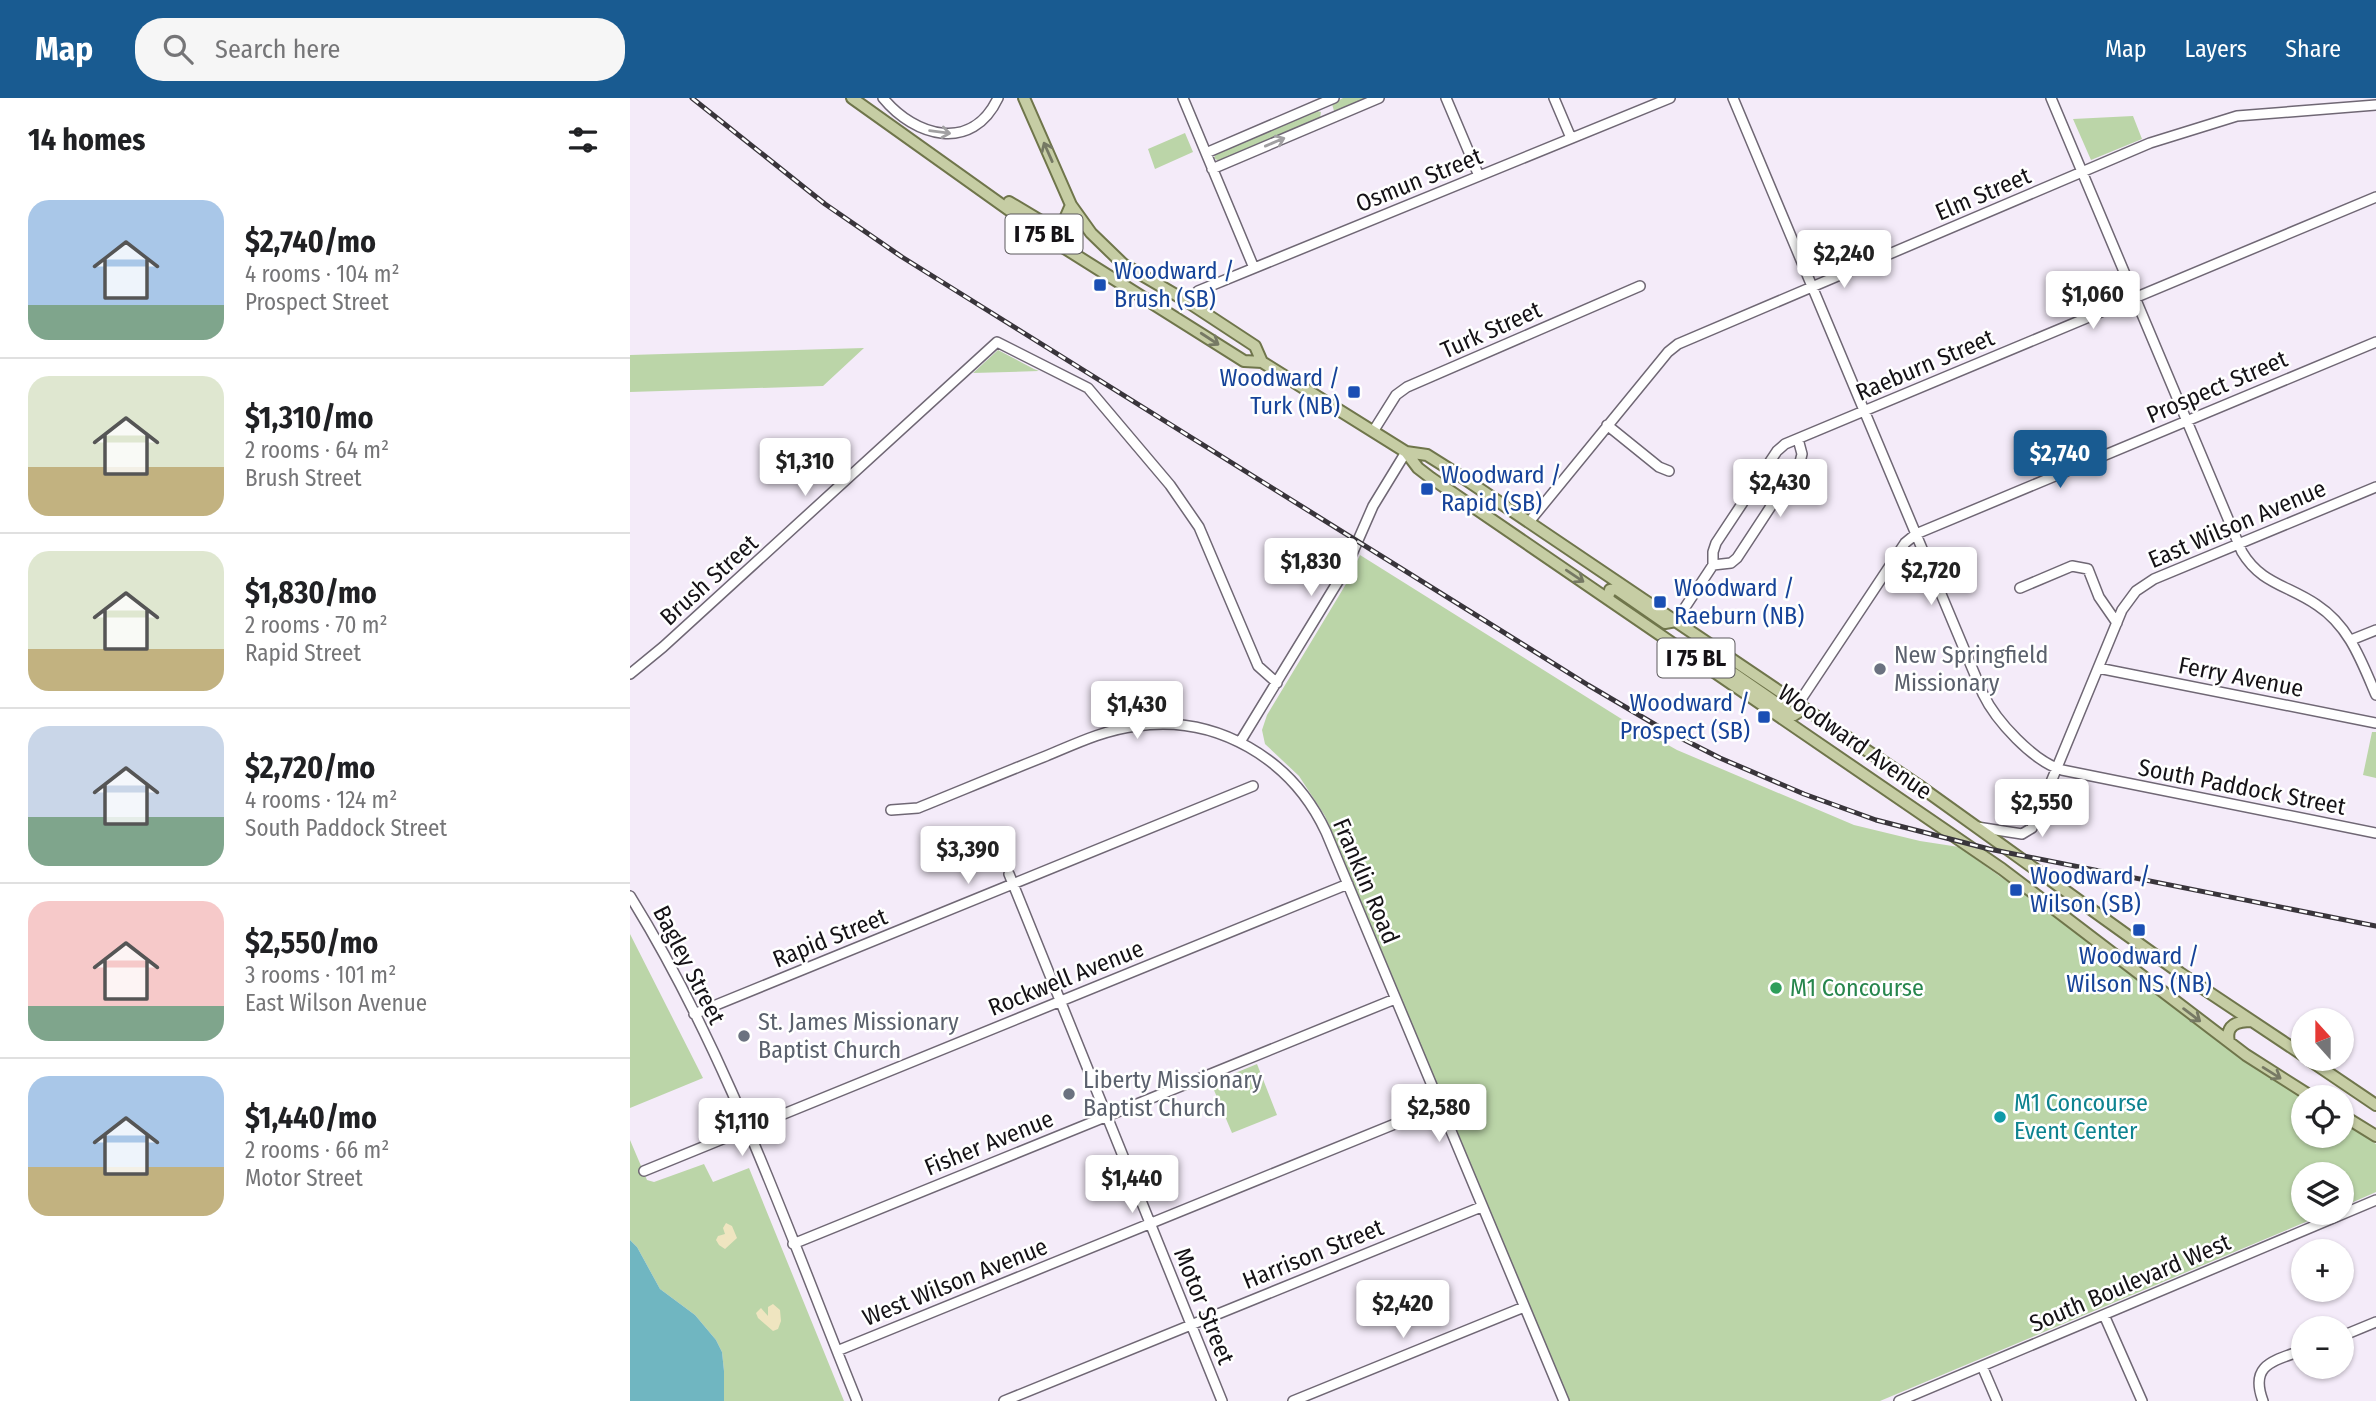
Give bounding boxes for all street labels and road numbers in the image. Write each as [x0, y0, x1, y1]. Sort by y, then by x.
street label: Osmun Street [1352, 142, 1486, 218]
street label: Elm Street [1931, 161, 2035, 227]
road number: I 75 BL [1006, 214, 1082, 253]
street label: Turk Street [1436, 295, 1546, 365]
street label: Raeburn Street [1852, 323, 1998, 407]
street label: Prospect Street [2142, 345, 2292, 429]
street label: East Wilson Avenue [2144, 474, 2330, 574]
street label: Brush Street [654, 529, 764, 631]
road number: I 75 BL [1658, 638, 1734, 678]
street label: Ferry Avenue [2176, 651, 2306, 703]
street label: Woodward Avenue [1773, 679, 1937, 805]
street label: South Paddock Street [2136, 753, 2348, 821]
street label: Franklin Road [1327, 814, 1405, 948]
street label: Bagley Street [647, 901, 731, 1029]
street label: Rapid Street [769, 902, 891, 974]
street label: Rockwell Avenue [984, 934, 1148, 1022]
street label: Fisher Avenue [920, 1104, 1058, 1182]
street label: Harrison Street [1239, 1213, 1388, 1295]
street label: South Boulevard West [2025, 1228, 2235, 1338]
street label: West Wilson Avenue [858, 1232, 1052, 1332]
street label: Motor Street [1168, 1244, 1240, 1368]

